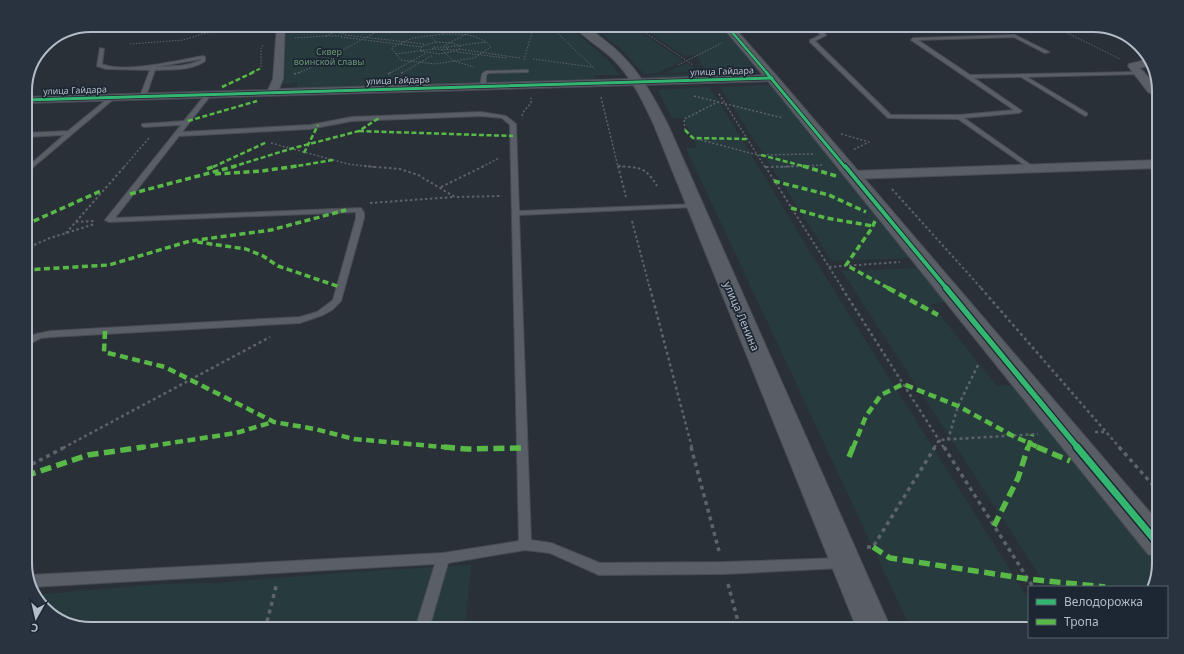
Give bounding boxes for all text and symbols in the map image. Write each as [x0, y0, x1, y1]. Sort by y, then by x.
park label: Сквер воинской славы [294, 45, 364, 68]
street label: улица Гайдара [690, 63, 754, 79]
street label: улица Гайдара [366, 72, 430, 88]
street label: улица Гайдара [43, 82, 107, 98]
street label: улица Ленина [721, 279, 763, 353]
legend [1028, 586, 1168, 638]
text: Велодорожка [1064, 593, 1143, 610]
north arrow [16, 598, 56, 638]
text: Тропа [1064, 613, 1099, 630]
text: С [30, 620, 39, 636]

